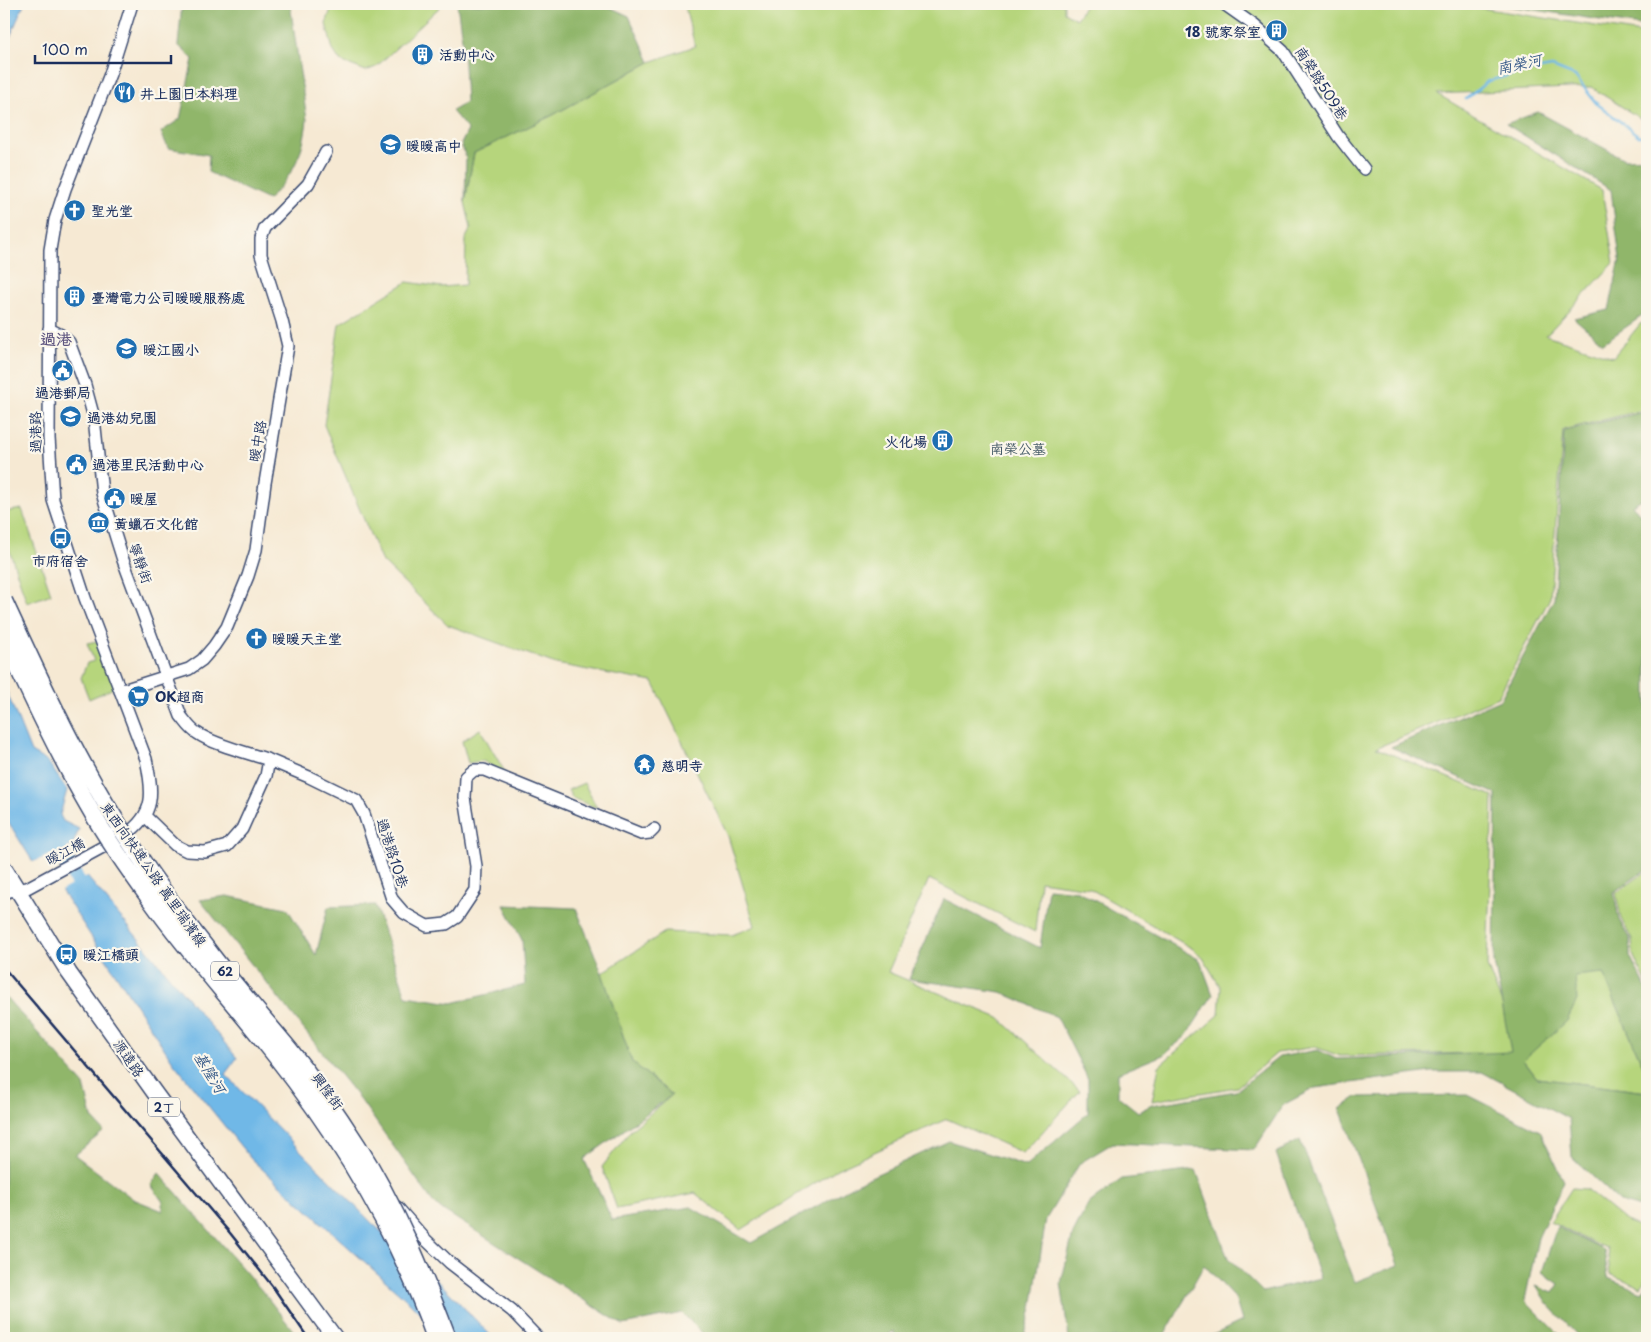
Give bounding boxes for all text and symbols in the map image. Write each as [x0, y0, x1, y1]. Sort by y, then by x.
building icon: 18 號家祭室 [1265, 19, 1289, 43]
place label: 18 號家祭室 [1185, 21, 1261, 42]
scale bar [35, 32, 171, 64]
text: 100 m [42, 37, 88, 60]
building icon: 活動中心 [411, 42, 435, 66]
street label: 南榮路509巷 [1290, 42, 1354, 125]
place label: 活動中心 [439, 44, 495, 65]
water label: 南榮河 [1495, 46, 1546, 79]
restaurant icon: 井上園日本料理 [112, 81, 136, 105]
place label: 井上園日本料理 [140, 83, 238, 104]
school or university icon: 暖暖高中 [378, 133, 402, 157]
place label: 暖暖高中 [406, 135, 462, 156]
church icon: 聖光堂 [63, 198, 87, 222]
place label: 聖光堂 [91, 200, 133, 221]
building icon: 臺灣電力公司暖暖服務處 [63, 285, 87, 309]
place label: 臺灣電力公司暖暖服務處 [91, 287, 245, 308]
district label: 過港 [40, 326, 72, 350]
school or university icon: 暖江國小 [115, 337, 139, 361]
place label: 暖江國小 [143, 339, 199, 360]
public building icon: 過港郵局 [51, 358, 75, 382]
place label: 過港郵局 [35, 382, 91, 403]
school or university icon: 過港幼兒園 [59, 405, 83, 429]
place label: 過港幼兒園 [87, 407, 157, 428]
street label: 過港路 [24, 411, 46, 453]
street label: 暖中路 [243, 418, 271, 464]
building icon: 火化場 [931, 429, 955, 453]
place label: 火化場 [885, 431, 927, 452]
park label: 南榮公墓 [990, 438, 1046, 459]
public building icon: 過港里民活動中心 [64, 452, 88, 476]
place label: 過港里民活動中心 [92, 454, 204, 475]
public building icon: 暖屋 [102, 486, 126, 510]
place label: 暖屋 [130, 488, 158, 509]
museum icon: 黃蠟石文化館 [86, 511, 110, 535]
place label: 黃蠟石文化館 [114, 513, 198, 534]
bus stop icon: 市府宿舍 [48, 526, 72, 550]
street label: 寧靜街 [124, 540, 158, 586]
place label: 市府宿舍 [32, 550, 88, 571]
church icon: 暖暖天主堂 [244, 626, 268, 650]
place label: 暖暖天主堂 [272, 628, 342, 649]
supermarket icon: OK超商 [127, 684, 151, 708]
place label: OK超商 [155, 686, 205, 707]
temple icon: 慈明寺 [633, 753, 657, 777]
place label: 慈明寺 [661, 755, 703, 776]
street label: 東西向快速公路 萬里瑞濱線 [96, 797, 212, 951]
street label: 過港路10巷 [372, 815, 414, 892]
street label: 暖江橋 [42, 832, 88, 870]
bus stop icon: 暖江橋頭 [55, 942, 79, 966]
place label: 暖江橋頭 [83, 944, 139, 965]
road number: 62 [211, 961, 239, 980]
street label: 源遠路 [108, 1035, 150, 1081]
water label: 基隆河 [190, 1047, 234, 1100]
street label: 興隆街 [307, 1068, 349, 1114]
road number: 2丁 [148, 1098, 180, 1116]

